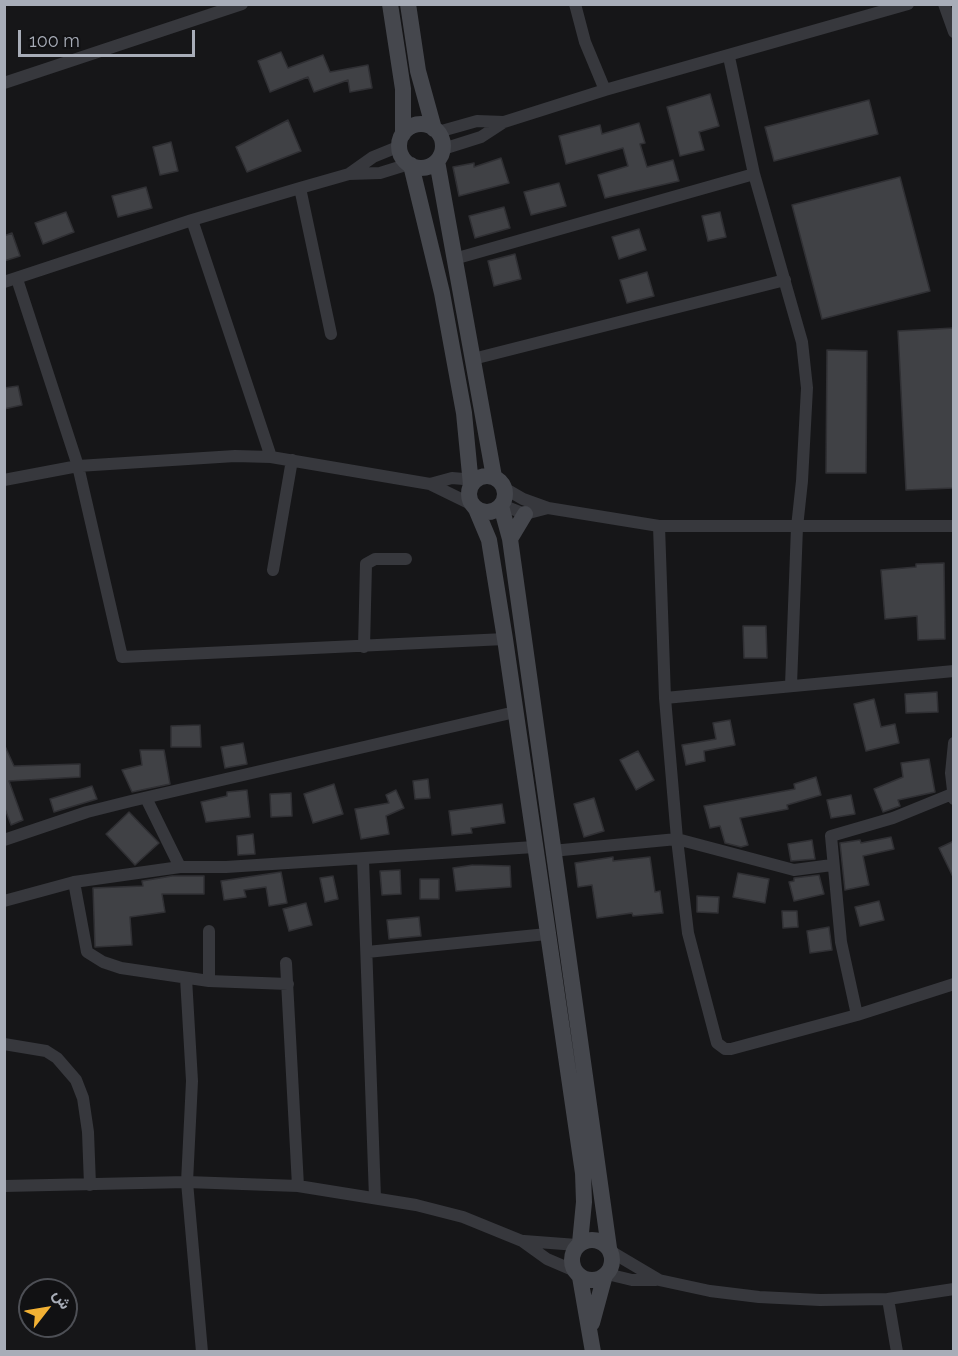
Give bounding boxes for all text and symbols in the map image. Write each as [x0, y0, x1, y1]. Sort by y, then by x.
scale bar [21, 18, 198, 56]
text: 100 m [29, 30, 80, 51]
north arrow [18, 1278, 78, 1338]
text: ش [49, 1286, 75, 1313]

